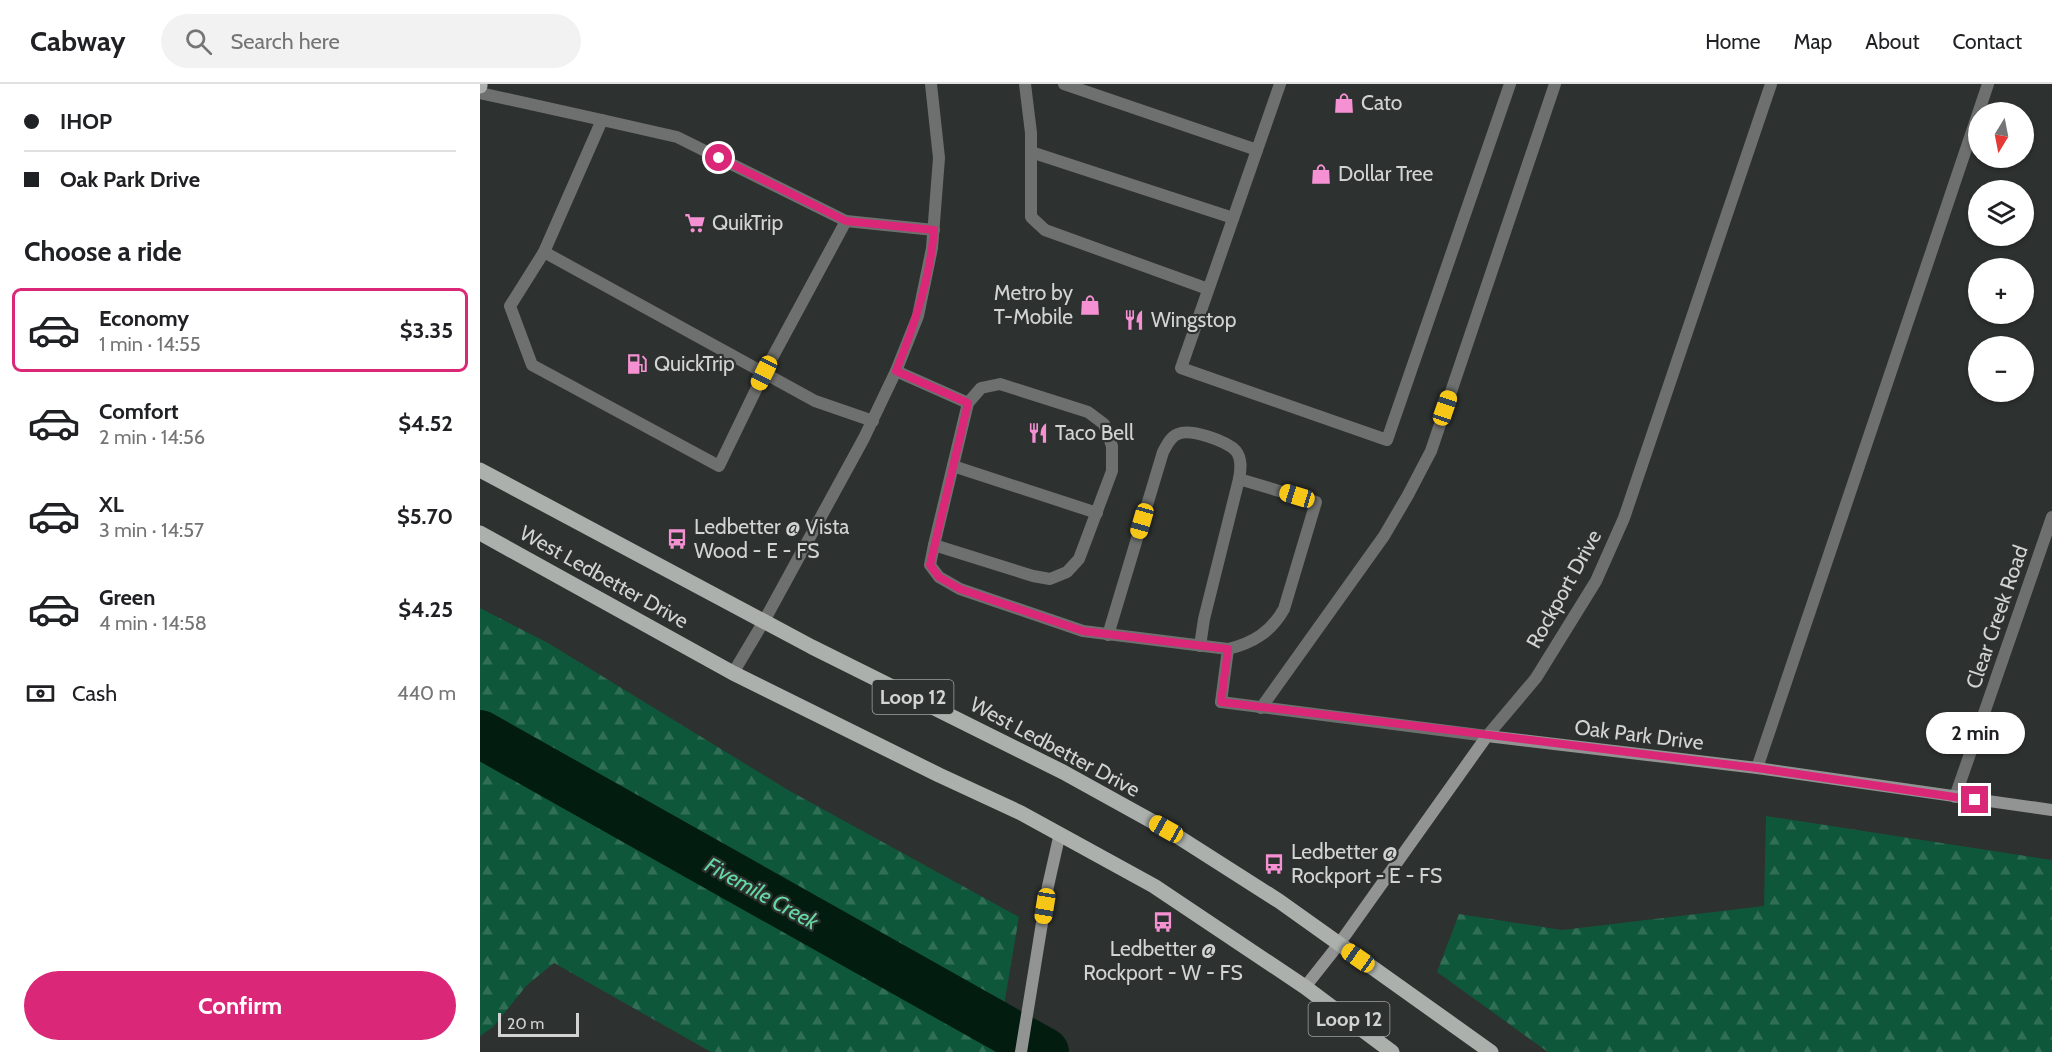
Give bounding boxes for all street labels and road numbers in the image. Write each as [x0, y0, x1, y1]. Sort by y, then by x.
street label: West Ledbetter Drive [516, 520, 693, 633]
street label: Rockport Drive [1521, 525, 1607, 652]
street label: Clear Creek Road [1960, 542, 2033, 692]
road number: Loop 12 [872, 680, 954, 714]
street label: West Ledbetter Drive [966, 691, 1145, 802]
street label: Oak Park Drive [1573, 714, 1705, 755]
road number: Loop 12 [1308, 1002, 1390, 1036]

